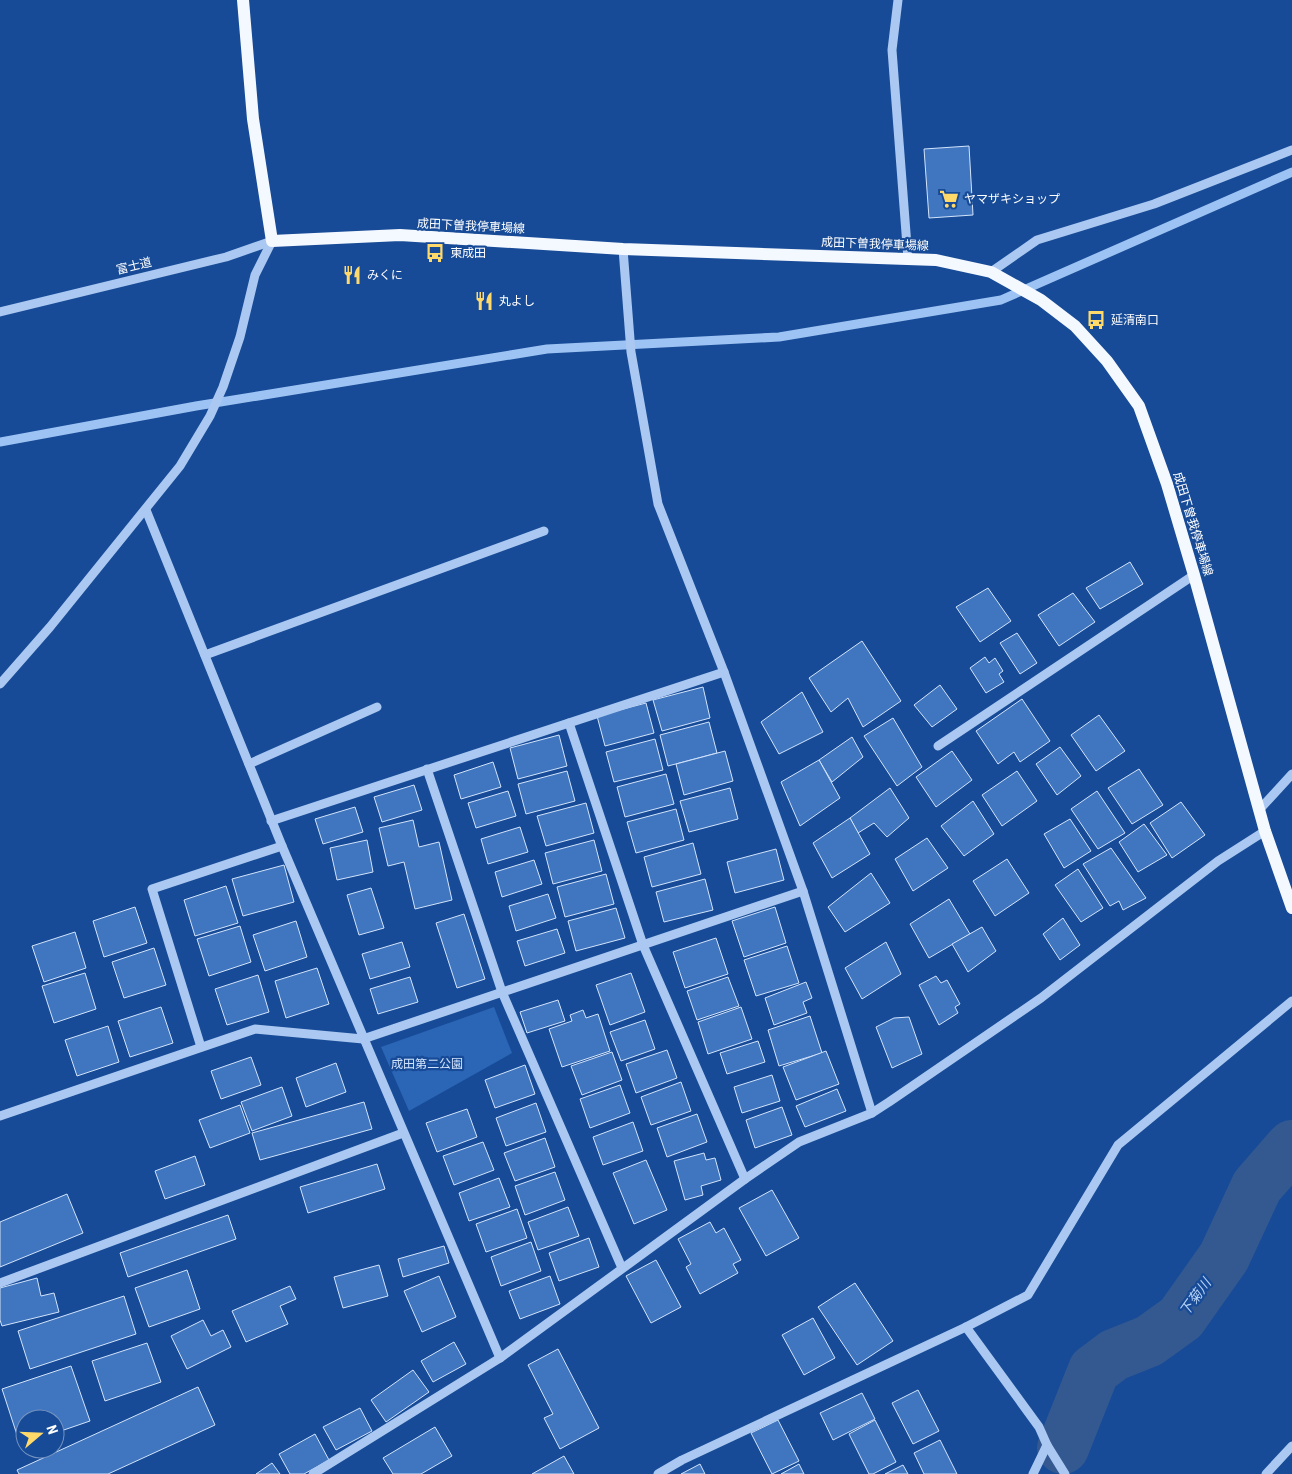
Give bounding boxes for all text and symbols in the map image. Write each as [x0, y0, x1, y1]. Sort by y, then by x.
supermarket icon: ヤマザキショップ [938, 188, 960, 210]
place label: ヤマザキショップ [964, 192, 1060, 206]
street label: 成田下曽我停車場線 [417, 216, 525, 236]
street label: 成田下曽我停車場線 [821, 235, 929, 253]
bus stop icon: 東成田 [424, 242, 446, 264]
place label: 東成田 [450, 246, 486, 260]
street label: 富士道 [115, 255, 153, 277]
restaurant icon: みくに [341, 264, 363, 286]
place label: みくに [367, 268, 403, 282]
restaurant icon: 丸よし [473, 290, 495, 312]
place label: 丸よし [499, 294, 535, 308]
bus stop icon: 延清南口 [1085, 309, 1107, 331]
place label: 延清南口 [1111, 313, 1159, 327]
street label: 成田下曽我停車場線 [1171, 470, 1215, 578]
park label: 成田第二公園 [391, 1057, 463, 1071]
water label: 下菊川 [1176, 1274, 1215, 1319]
north arrow [15, 1409, 65, 1459]
text: N [43, 1423, 61, 1436]

